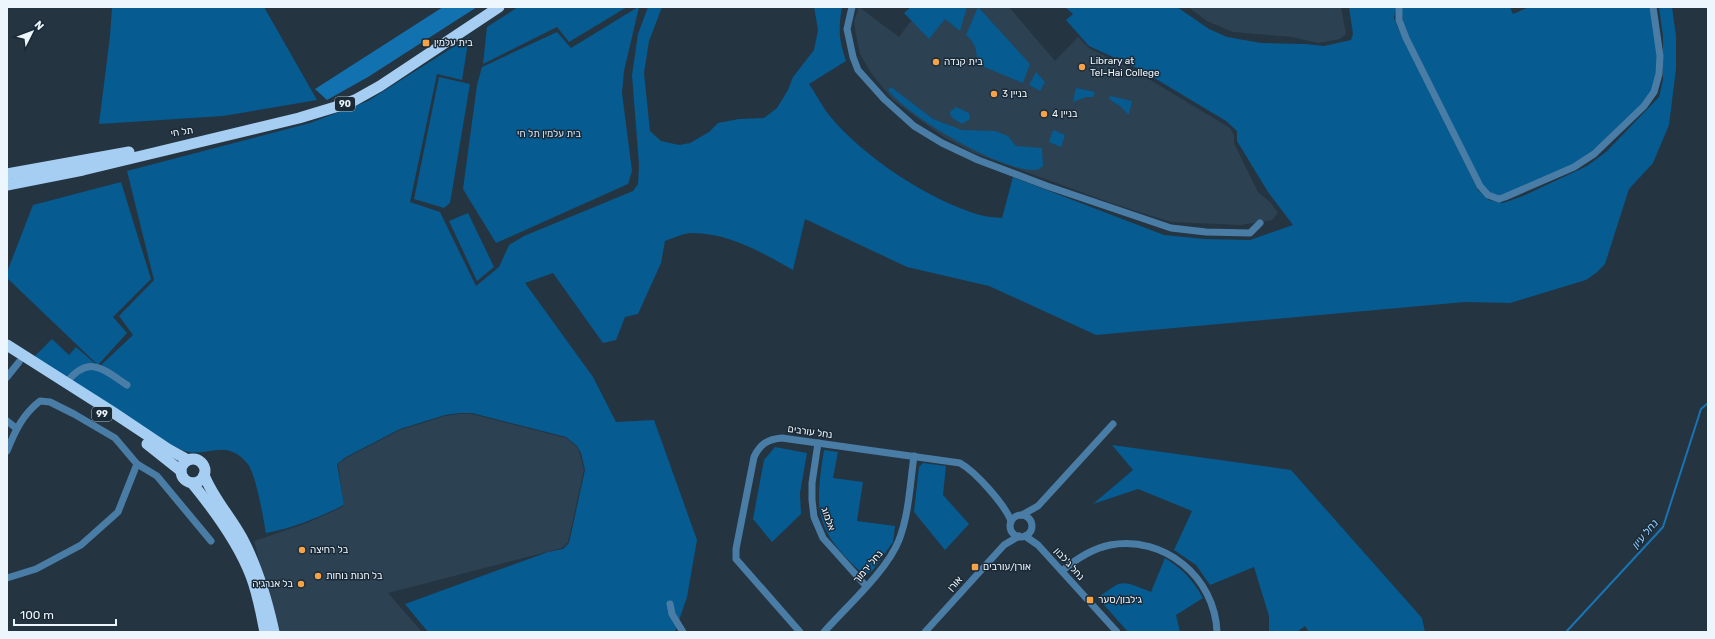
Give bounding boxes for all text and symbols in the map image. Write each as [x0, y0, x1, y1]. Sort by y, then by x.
north arrow [12, 12, 52, 52]
text: N [32, 18, 47, 33]
place label: בית עלמין [434, 37, 473, 49]
marker: בית עלמין [421, 38, 431, 48]
place label: Library at Tel-Hai College [1090, 55, 1160, 79]
place label: בית קנדה [944, 56, 983, 68]
marker: בית קנדה [931, 57, 941, 67]
marker: Library at Tel-Hai College [1077, 62, 1087, 72]
place label: בניין 3 [1002, 88, 1028, 100]
marker: בניין 3 [989, 89, 999, 99]
road number: 90 [335, 97, 355, 111]
place label: בניין 4 [1052, 108, 1078, 120]
marker: בניין 4 [1039, 109, 1049, 119]
street label: תל חי [170, 124, 194, 140]
park label: בית עלמין תל חי [517, 128, 581, 140]
road number: 99 [92, 407, 112, 421]
street label: נחל עורבים [787, 423, 833, 441]
street label: אלמוג [818, 506, 838, 532]
water label: נחל עיון [1629, 516, 1661, 551]
place label: בל רחיצה [310, 544, 349, 556]
marker: בל רחיצה [297, 545, 307, 555]
street label: נחל ג'לבון [1051, 545, 1087, 583]
street label: נחל ירמוך [851, 548, 885, 586]
place label: אורן/עורבים [983, 561, 1031, 573]
marker: אורן/עורבים [970, 562, 980, 572]
place label: בל חנות נוחות [326, 570, 383, 582]
marker: בל חנות נוחות [313, 571, 323, 581]
street label: אורן [945, 574, 965, 594]
place label: בל אנרגיה [252, 578, 294, 590]
marker: בל אנרגיה [296, 579, 306, 589]
place label: ג׳לבון/סער [1098, 594, 1143, 606]
marker: ג׳לבון/סער [1085, 595, 1095, 605]
scale bar [14, 601, 116, 627]
text: 100 m [20, 608, 54, 622]

